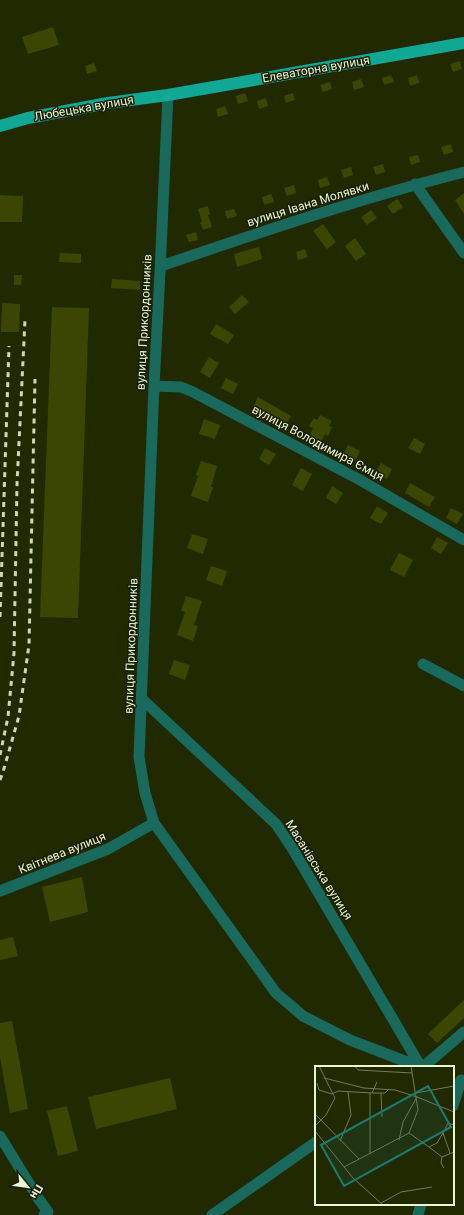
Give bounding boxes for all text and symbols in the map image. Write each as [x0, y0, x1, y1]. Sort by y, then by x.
street label: Елеваторна вулиця [261, 53, 371, 85]
street label: Любецька вулиця [33, 92, 135, 124]
street label: вулиця Івана Молявки [245, 179, 371, 229]
street label: вулиця Прикордонників [133, 254, 155, 390]
street label: вулиця Володимира Ємця [250, 402, 386, 484]
street label: вулиця Прикордонників [122, 578, 140, 714]
street label: Масанівська вулиця [283, 817, 355, 923]
street label: Квітнева вулиця [16, 829, 108, 877]
inset map [315, 1066, 454, 1205]
north arrow [8, 1167, 48, 1207]
text: Пн [27, 1182, 45, 1201]

